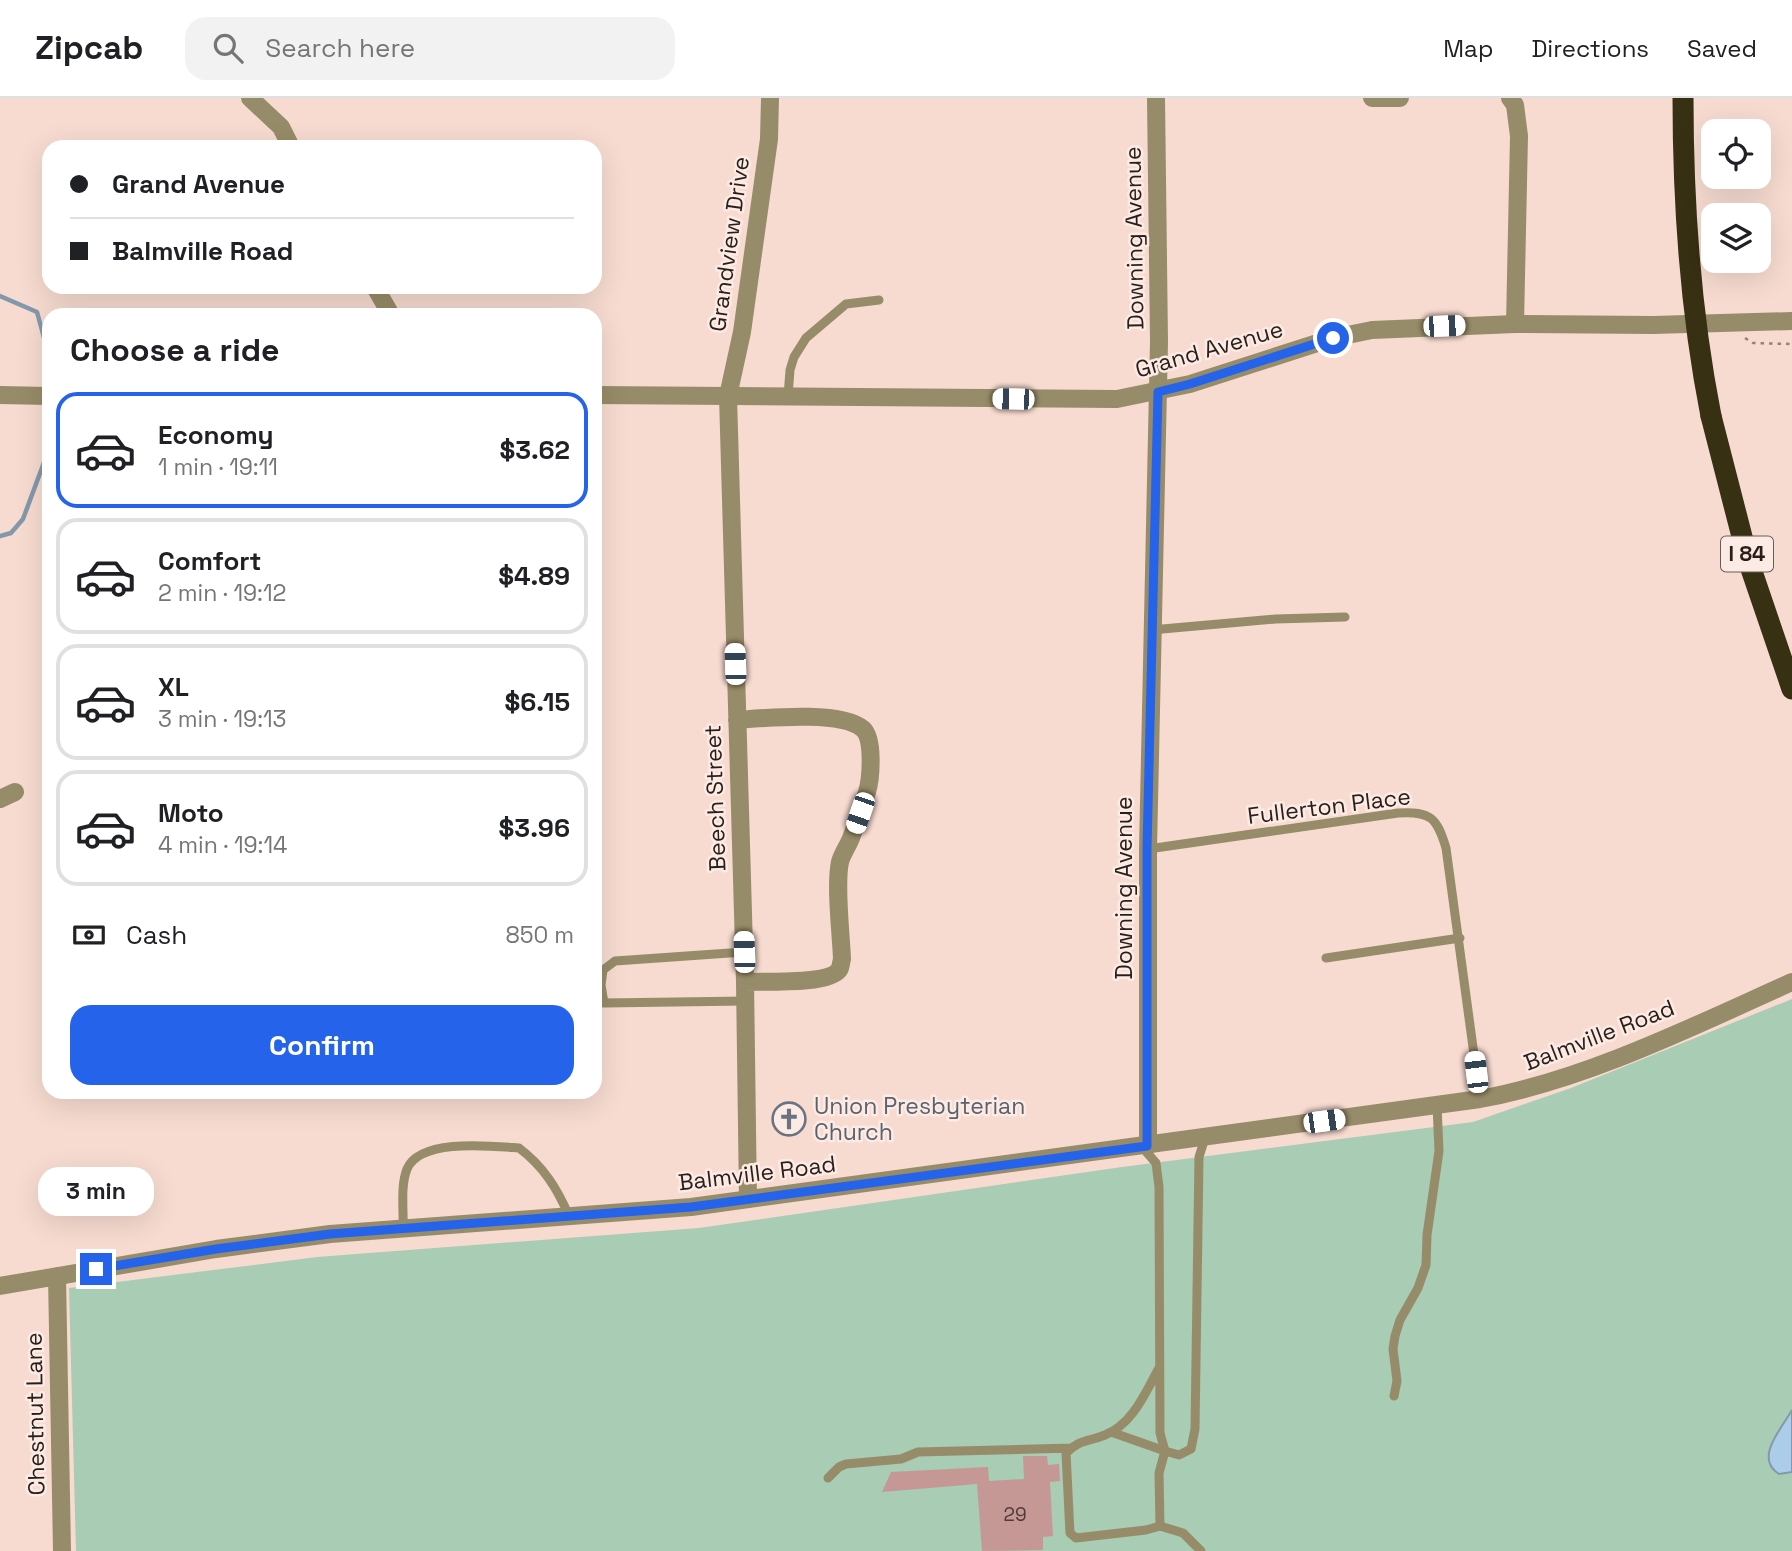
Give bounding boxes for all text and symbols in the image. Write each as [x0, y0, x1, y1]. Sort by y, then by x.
search box [185, 17, 675, 80]
text: Zipcab [35, 27, 143, 69]
icon: search [209, 29, 247, 67]
text: Search here [265, 31, 415, 65]
text: Map [1443, 33, 1493, 64]
text: Directions [1531, 33, 1649, 64]
text: Saved [1687, 33, 1757, 64]
map controls [1701, 119, 1771, 273]
button: locate [1701, 119, 1771, 189]
street label: Downing Avenue [1117, 146, 1151, 330]
street label: Grandview Drive [702, 155, 756, 333]
text: Grand Avenue [112, 167, 285, 201]
button: layers [1701, 203, 1771, 273]
text: Balmville Road [112, 234, 293, 268]
street label: Grand Avenue [1132, 314, 1286, 384]
car [1423, 315, 1466, 337]
route start [1317, 322, 1349, 354]
text: Choose a ride [70, 330, 280, 370]
car [992, 388, 1035, 410]
text: Economy [158, 418, 274, 452]
icon: car [74, 419, 137, 482]
text: $3.62 [500, 433, 570, 467]
text: 1 min · 19:11 [158, 452, 278, 482]
road number: I 84 [1721, 536, 1773, 572]
text: Comfort [158, 544, 261, 578]
icon: car [74, 545, 137, 608]
text: $4.89 [498, 559, 570, 593]
text: 2 min · 19:12 [158, 578, 286, 608]
car [724, 643, 747, 685]
text: XL [158, 670, 189, 704]
icon: car [74, 671, 137, 734]
text: $6.15 [504, 685, 570, 719]
text: 3 min · 19:13 [158, 704, 286, 734]
street label: Beech Street [697, 724, 733, 872]
street label: Fullerton Place [1246, 781, 1412, 831]
car [844, 790, 877, 836]
text: Moto [158, 796, 224, 830]
street label: Downing Avenue [1109, 796, 1139, 980]
icon: car [74, 797, 137, 860]
text: $3.96 [499, 811, 570, 845]
text: 4 min · 19:14 [158, 830, 287, 860]
icon: cash [70, 916, 108, 954]
text: Cash [126, 918, 187, 952]
text: 850 m [505, 920, 574, 950]
car [733, 931, 756, 973]
street label: Balmville Road [1520, 993, 1678, 1077]
button: Confirm [70, 1005, 574, 1085]
car [1464, 1050, 1489, 1094]
place label: Union Presbyterian Church [814, 1091, 1025, 1147]
church icon: Union Presbyterian Church [770, 1100, 808, 1138]
car [1302, 1108, 1347, 1134]
street label: Balmville Road [676, 1148, 838, 1198]
callout: 3 min [38, 1168, 154, 1216]
text: 3 min [66, 1176, 126, 1206]
route end [80, 1253, 112, 1285]
street label: Chestnut Lane [19, 1332, 51, 1496]
house number: 29 [1003, 1502, 1027, 1527]

